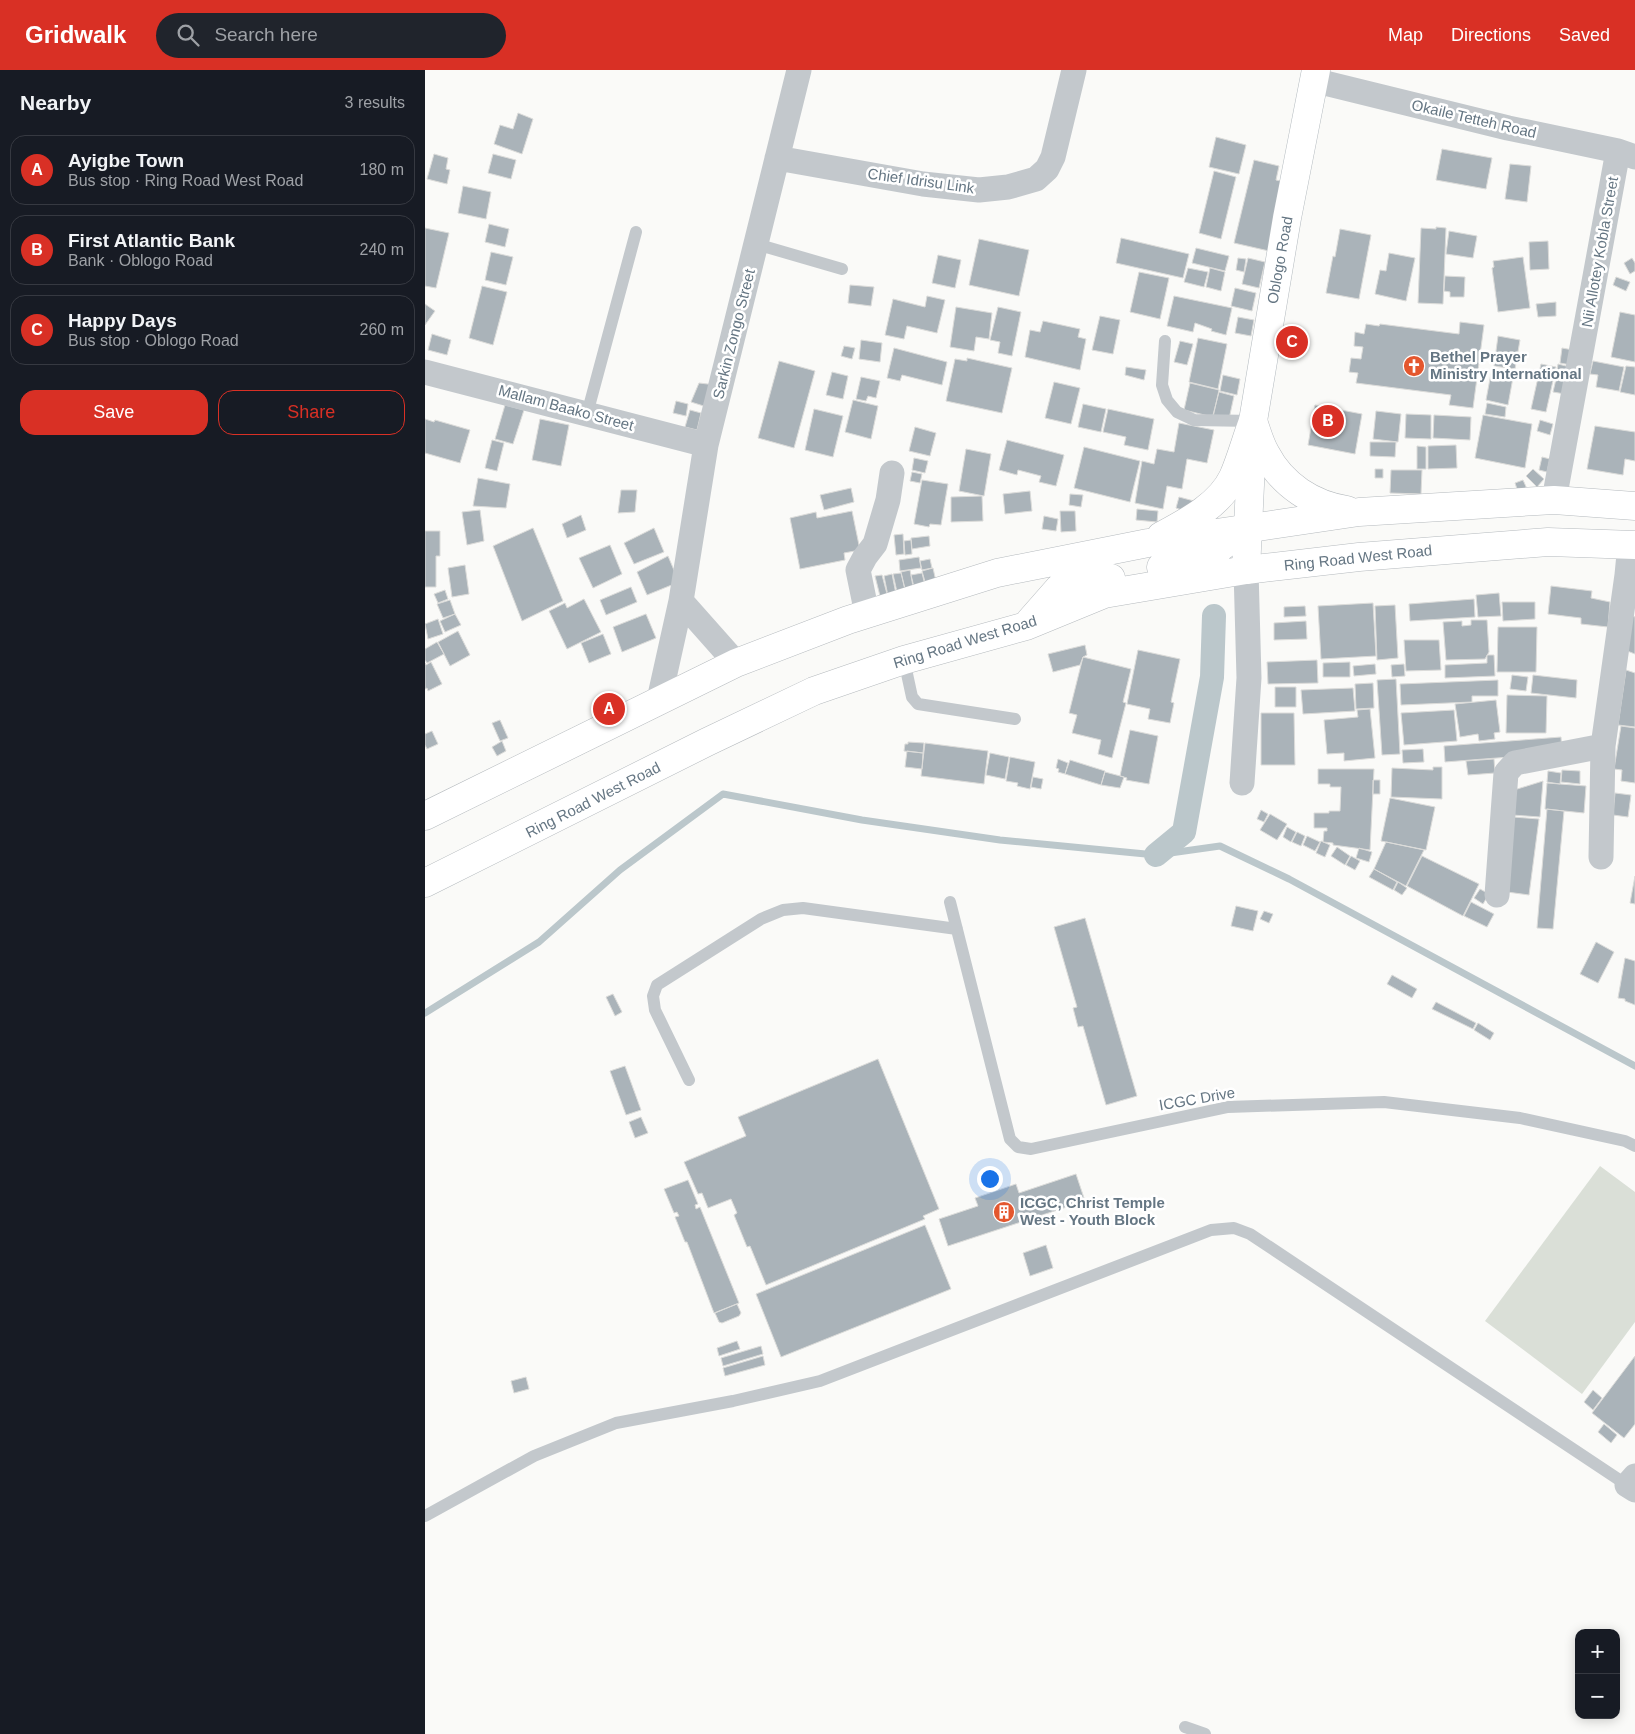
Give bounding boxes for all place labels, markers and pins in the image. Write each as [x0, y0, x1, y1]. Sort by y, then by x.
pin: C [1276, 323, 1308, 361]
place label: Bethel Prayer Ministry International [1430, 348, 1582, 382]
church icon: Bethel Prayer Ministry International [1402, 354, 1426, 378]
pin: B [1312, 402, 1344, 440]
pin: A [593, 690, 625, 728]
place label: ICGC, Christ Temple West - Youth Block [1020, 1194, 1165, 1228]
building icon: ICGC, Christ Temple West - Youth Block [992, 1200, 1016, 1224]

